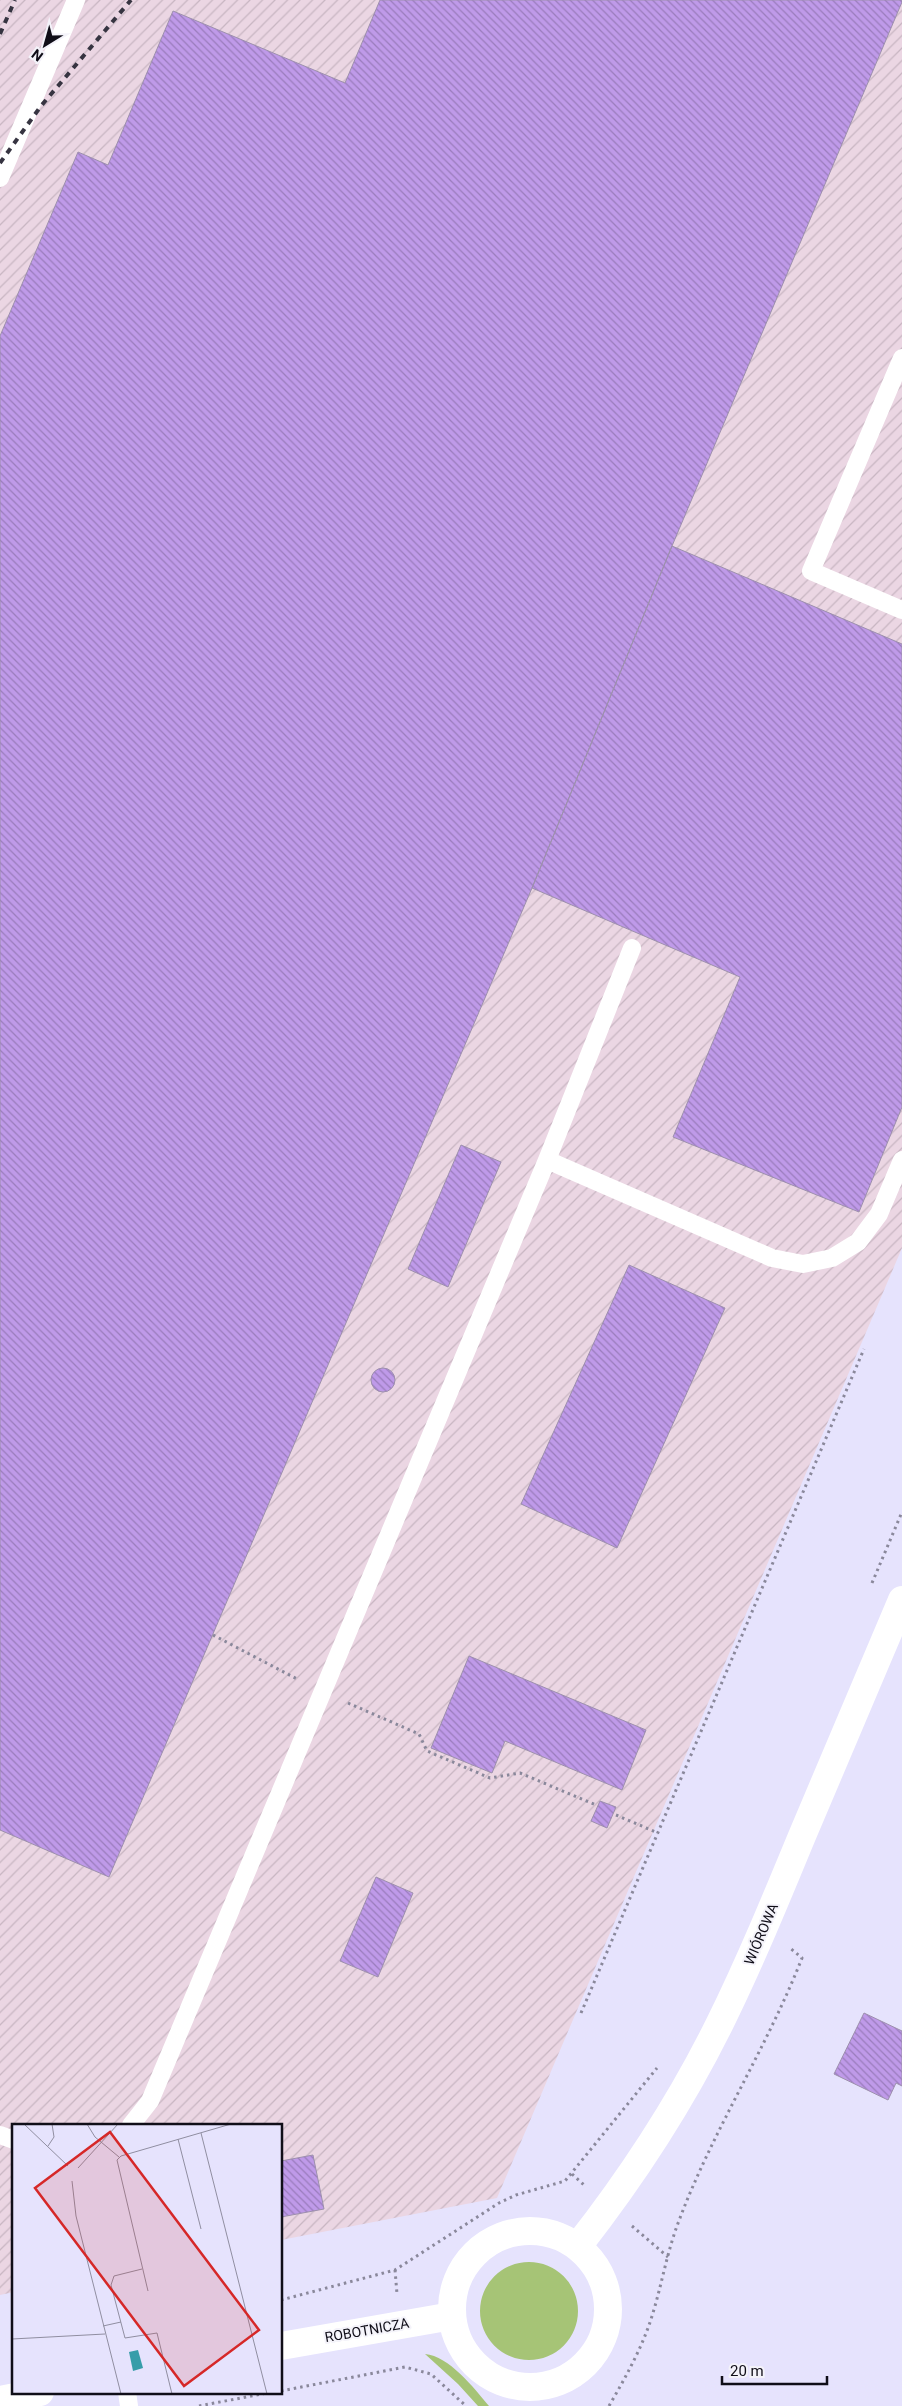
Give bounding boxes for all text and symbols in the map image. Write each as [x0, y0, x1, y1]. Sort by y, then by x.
north arrow [20, 20, 70, 70]
text: N [28, 46, 46, 65]
street label: WIÓROWA [740, 1900, 781, 1967]
inset map [12, 2124, 282, 2394]
street label: ROBOTNICZA [324, 2315, 410, 2345]
scale bar [722, 2354, 827, 2386]
text: 20 m [730, 2362, 764, 2380]

